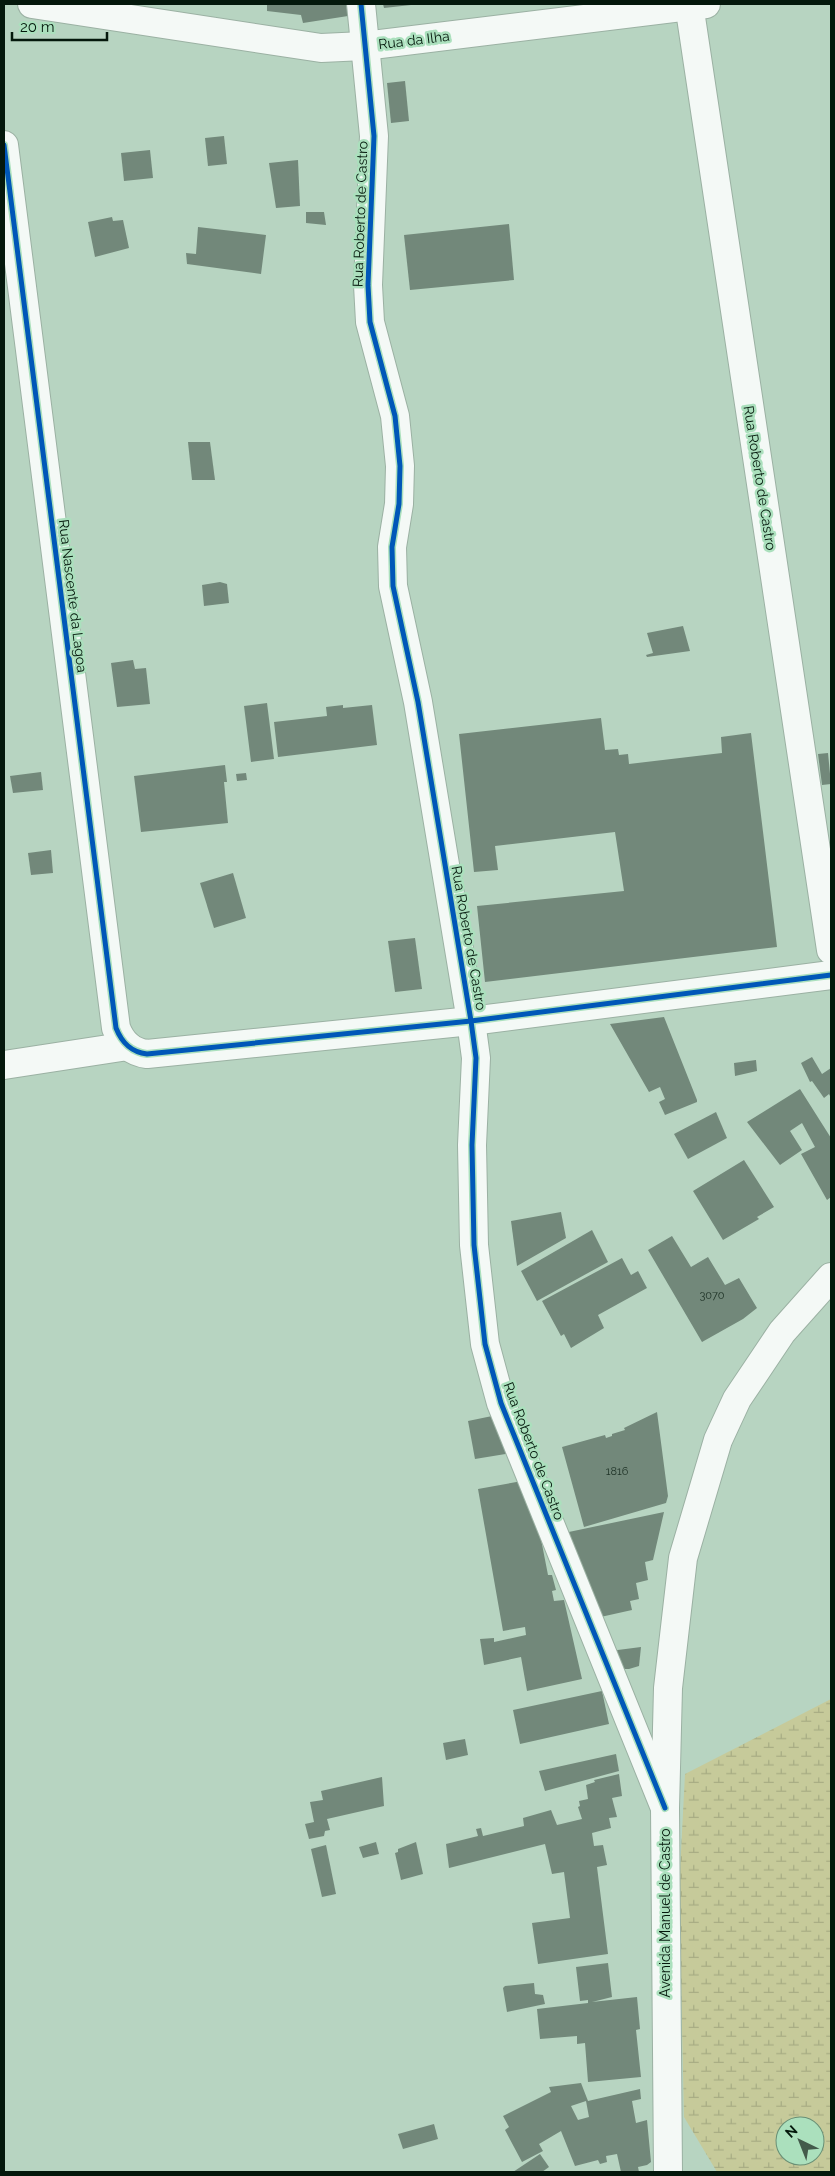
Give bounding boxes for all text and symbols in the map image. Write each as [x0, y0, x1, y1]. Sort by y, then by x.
scale bar [12, 10, 108, 42]
text: 20 m [20, 18, 55, 36]
street label: Rua da Ilha [378, 28, 450, 52]
street label: Rua Roberto de Castro [349, 141, 371, 287]
street label: Rua Roberto de Castro [741, 405, 779, 551]
street label: Rua Nascente da Lagoa [56, 518, 90, 674]
street label: Rua Roberto de Castro [448, 865, 490, 1011]
house number: 3070 [699, 1289, 725, 1302]
street label: Rua Roberto de Castro [500, 1380, 568, 1522]
house number: 1816 [606, 1465, 629, 1478]
street label: Avenida Manuel de Castro [657, 1828, 673, 1998]
north arrow [775, 2116, 825, 2166]
text: N [782, 2122, 800, 2141]

